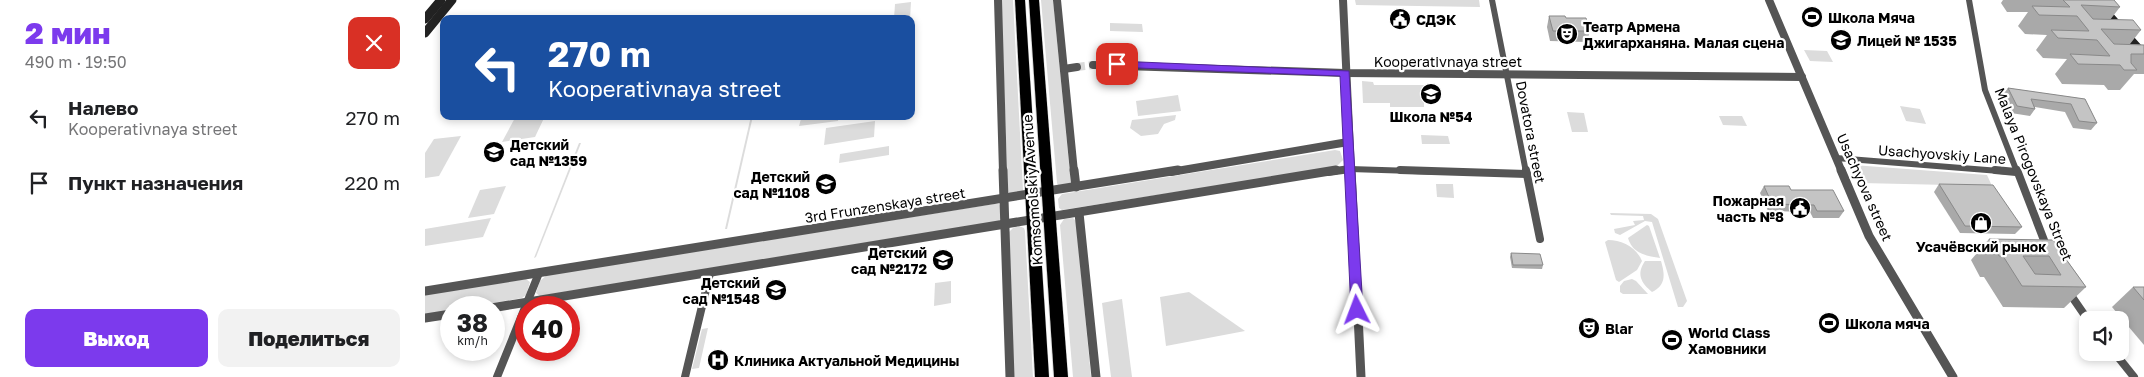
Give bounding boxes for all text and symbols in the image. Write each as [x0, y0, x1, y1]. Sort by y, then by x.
sports icon: Школа Мяча [1800, 5, 1824, 29]
public building icon: СДЭК [1388, 7, 1412, 31]
place label: Школа Мяча [1828, 9, 1915, 26]
place label: СДЭК [1416, 11, 1457, 28]
text: 2 мин [25, 15, 110, 51]
button: close [348, 17, 400, 69]
place label: Театр Армена Джигарханяна. Малая сцена [1583, 18, 1784, 51]
theatre icon: Театр Армена Джигарханяна. Малая сцена [1555, 22, 1579, 46]
school or university icon: Лицей № 1535 [1829, 28, 1853, 52]
place label: Лицей № 1535 [1857, 32, 1957, 49]
text: 270 m [548, 33, 651, 75]
icon: left [465, 35, 530, 100]
pin [1096, 43, 1138, 85]
icon: arrive [1103, 50, 1131, 78]
text: 490 m · 19:50 [25, 52, 127, 72]
street label: Kooperativnaya street [1374, 53, 1522, 70]
text: Kooperativnaya street [548, 75, 781, 102]
street label: Dovatora street [1513, 79, 1549, 185]
school or university icon: Школа №54 [1419, 82, 1443, 106]
street label: Malaya Pirogovskaya Street [1991, 85, 2077, 263]
text: Налево [68, 96, 138, 119]
icon: left [25, 104, 53, 132]
text: 270 m [346, 106, 400, 129]
place label: Школа №54 [1390, 108, 1473, 125]
street label: Komsomolskiy Avenue [1018, 114, 1046, 266]
text: Kooperativnaya street [68, 119, 238, 139]
street label: Usachyova street [1834, 130, 1896, 244]
place label: Детский сад №1359 [510, 136, 587, 169]
school or university icon: Детский сад №1359 [482, 140, 506, 164]
street label: Usachyovskiy Lane [1877, 141, 2007, 167]
place label: Детский сад №1108 [734, 168, 810, 201]
icon: arrive [25, 169, 53, 197]
text: Пункт назначения [68, 171, 243, 194]
text: 220 m [345, 171, 400, 194]
school or university icon: Детский сад №1108 [814, 172, 838, 196]
street label: 3rd Frunzenskaya street [804, 184, 966, 226]
place label: Пожарная часть №8 [1712, 192, 1784, 225]
public building icon: Пожарная часть №8 [1788, 196, 1812, 220]
shop icon: Усачёвский рынок [1969, 211, 1993, 235]
place label: Усачёвский рынок [1916, 238, 2046, 255]
place label: Детский сад №2172 [851, 244, 927, 277]
school or university icon: Детский сад №2172 [931, 248, 955, 272]
place label: Детский сад №1548 [683, 274, 760, 307]
school or university icon: Детский сад №1548 [764, 278, 788, 302]
position arrow [1330, 283, 1382, 335]
speed limit sign: 40 [515, 296, 580, 361]
text: 38 [457, 307, 488, 338]
button: Выход [25, 309, 208, 367]
button: Поделиться [218, 309, 400, 367]
sports icon: Школа мяча [1817, 311, 1841, 335]
map controls [2079, 311, 2129, 361]
button: sound [2079, 311, 2129, 361]
place label: Школа мяча [1845, 315, 1930, 332]
theatre icon: Blar [1577, 316, 1601, 340]
place label: Blar [1605, 320, 1634, 337]
place label: World Class Хамовники [1688, 324, 1770, 357]
sports icon: World Class Хамовники [1660, 328, 1684, 352]
text: km/h [457, 333, 488, 348]
hospital icon: Клиника Актуальной Медицины [706, 348, 730, 372]
place label: Клиника Актуальной Медицины [734, 352, 959, 369]

